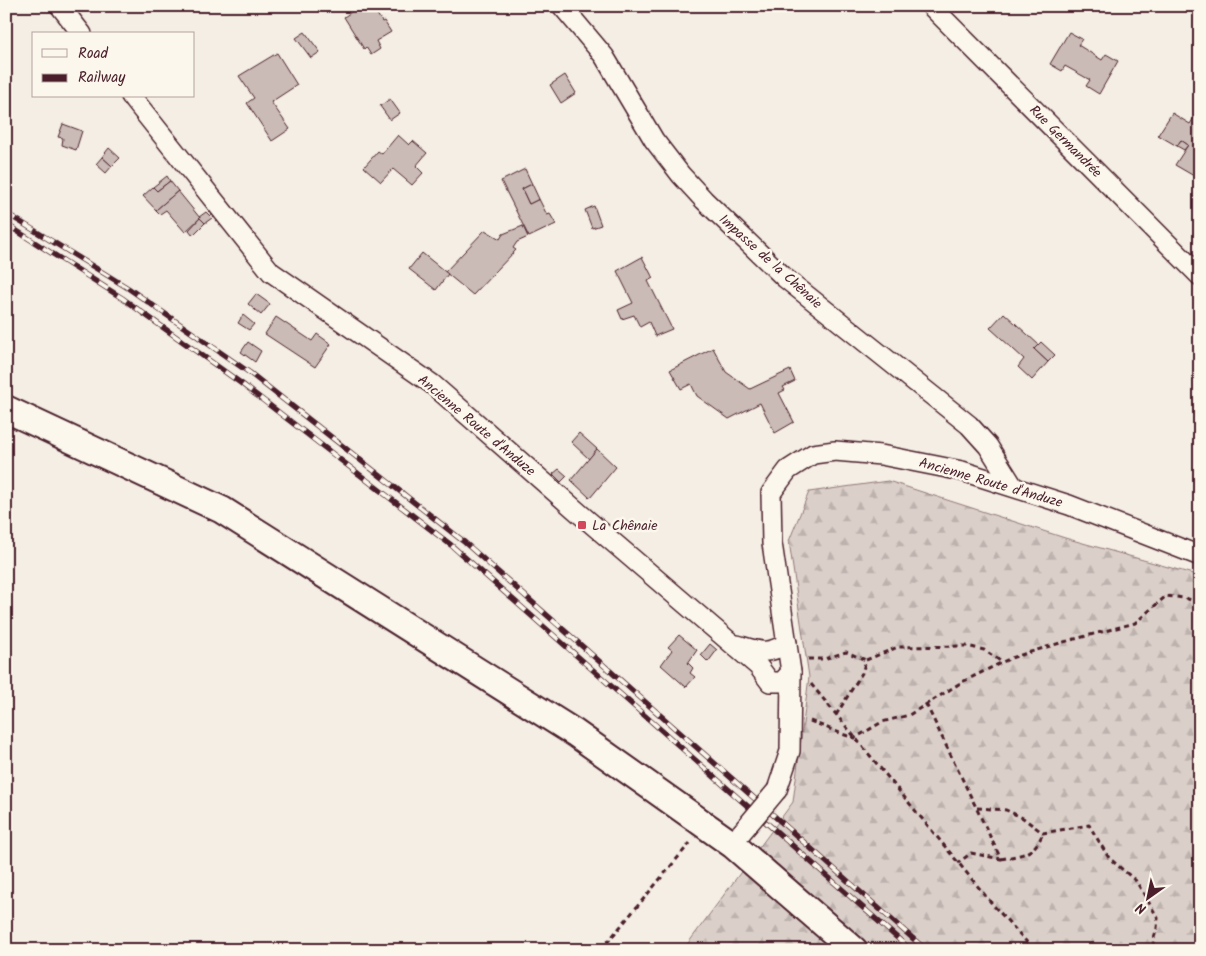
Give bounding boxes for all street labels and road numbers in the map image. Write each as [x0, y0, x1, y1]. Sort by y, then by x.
street label: Rue Germandrée [1024, 100, 1107, 184]
street label: Impasse de la Chênaie [714, 209, 828, 315]
street label: Ancienne Route d'Anduze [412, 370, 541, 482]
street label: Ancienne Route d'Anduze [916, 452, 1066, 514]

